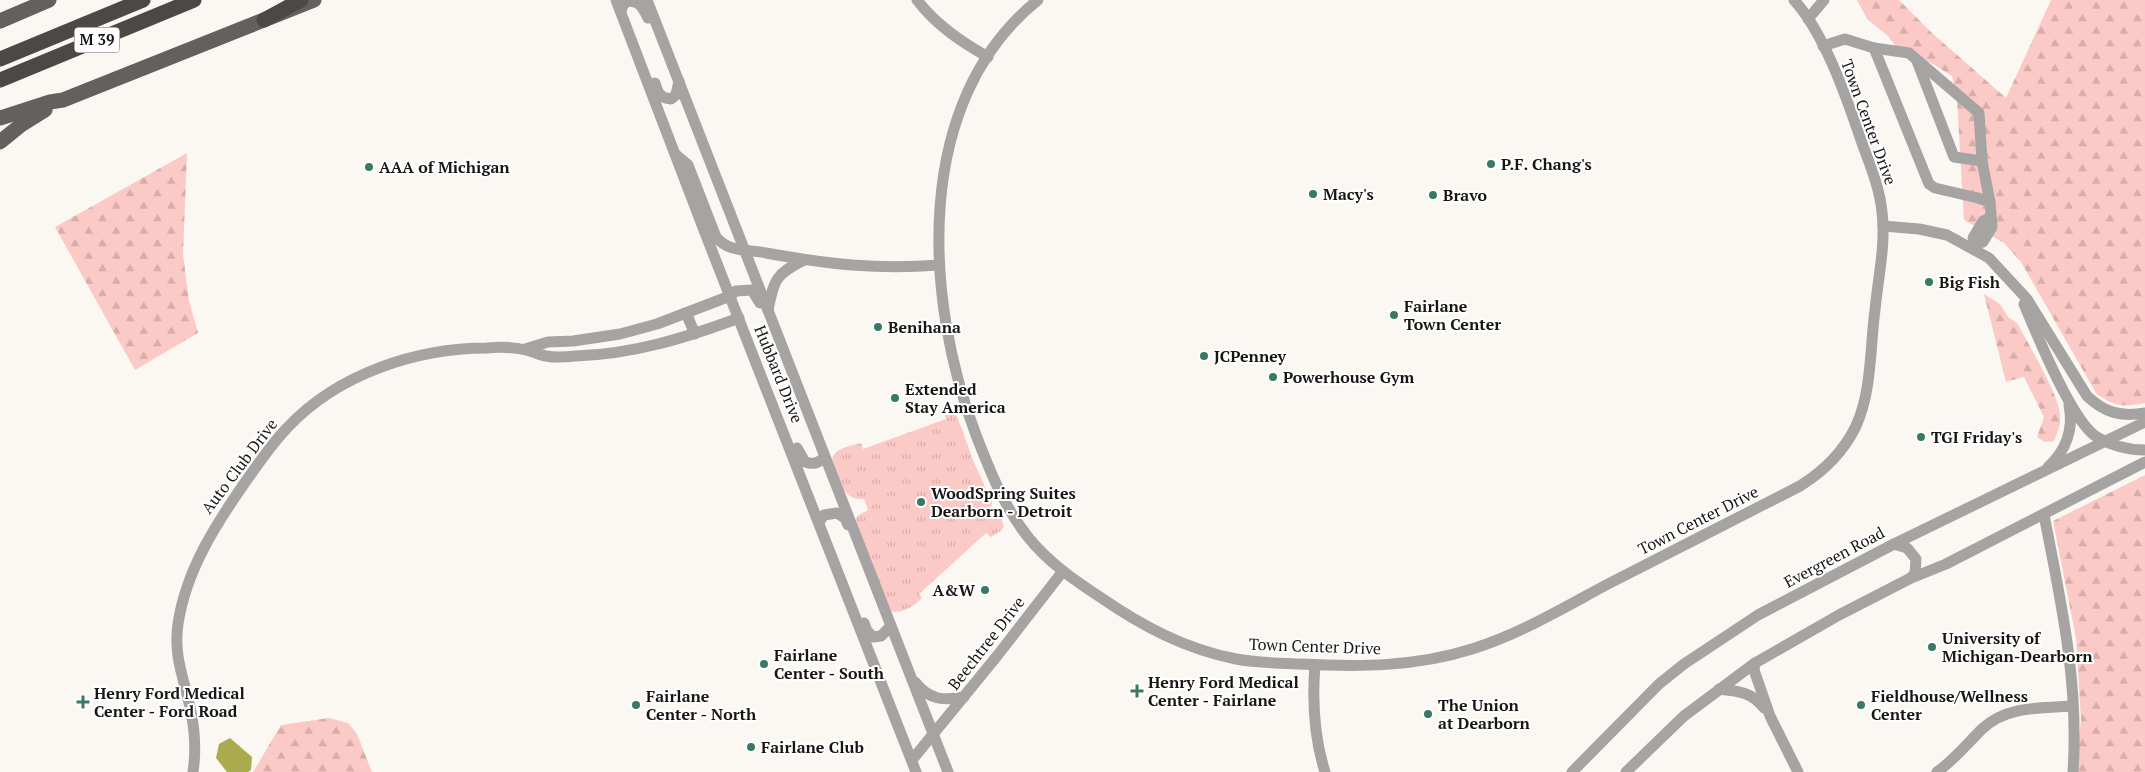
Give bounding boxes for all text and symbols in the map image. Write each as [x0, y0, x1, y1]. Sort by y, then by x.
road number: M 39 [74, 28, 120, 52]
street label: Town Center Drive [1836, 56, 1902, 188]
place label: P.F. Chang's [1501, 153, 1592, 175]
place label: AAA of Michigan [379, 156, 510, 178]
marker: P.F. Chang's [1485, 158, 1497, 170]
marker: AAA of Michigan [363, 161, 375, 173]
place label: Macy's [1323, 183, 1374, 205]
place label: Bravo [1443, 184, 1488, 206]
marker: Macy's [1307, 188, 1319, 200]
marker: Bravo [1427, 189, 1439, 201]
place label: Big Fish [1939, 271, 2001, 293]
marker: Big Fish [1923, 276, 1935, 288]
place label: Fairlane Town Center [1404, 295, 1501, 335]
marker: Fairlane Town Center [1388, 309, 1400, 321]
place label: Benihana [888, 316, 961, 338]
marker: Benihana [872, 321, 884, 333]
street label: Hubbard Drive [749, 322, 809, 426]
place label: JCPenney [1214, 345, 1287, 367]
marker: JCPenney [1198, 350, 1210, 362]
place label: Powerhouse Gym [1283, 366, 1415, 388]
marker: Powerhouse Gym [1267, 371, 1279, 383]
place label: Extended Stay America [905, 378, 1006, 418]
marker: Extended Stay America [889, 392, 901, 404]
street label: Auto Club Drive [196, 414, 282, 518]
place label: TGI Friday's [1931, 426, 2022, 448]
marker: TGI Friday's [1915, 431, 1927, 443]
street label: Town Center Drive [1634, 480, 1762, 560]
place label: WoodSpring Suites Dearborn - Detroit [931, 482, 1076, 522]
marker: WoodSpring Suites Dearborn - Detroit [915, 496, 927, 508]
street label: Evergreen Road [1780, 521, 1888, 593]
place label: A&W [932, 579, 975, 601]
marker: A&W [979, 584, 991, 596]
street label: Beechtree Drive [943, 592, 1029, 694]
place label: University of Michigan-Dearborn [1942, 627, 2093, 667]
street label: Town Center Drive [1249, 633, 1381, 659]
marker: University of Michigan-Dearborn [1926, 641, 1938, 653]
place label: Fairlane Center - South [774, 644, 885, 684]
marker: Fairlane Center - South [758, 658, 770, 670]
place label: Henry Ford Medical Center - Fairlane [1148, 671, 1299, 711]
place label: Henry Ford Medical Center - Ford Road [94, 682, 245, 722]
marker: Henry Ford Medical Center - Fairlane [1130, 684, 1144, 698]
place label: Fairlane Center - North [646, 685, 757, 725]
place label: Fieldhouse/Wellness Center [1871, 685, 2028, 725]
place label: The Union at Dearborn [1438, 694, 1531, 734]
marker: Henry Ford Medical Center - Ford Road [76, 695, 90, 709]
marker: Fairlane Center - North [630, 699, 642, 711]
marker: Fieldhouse/Wellness Center [1855, 699, 1867, 711]
marker: The Union at Dearborn [1422, 708, 1434, 720]
place label: Fairlane Club [761, 736, 864, 758]
marker: Fairlane Club [745, 741, 757, 753]

